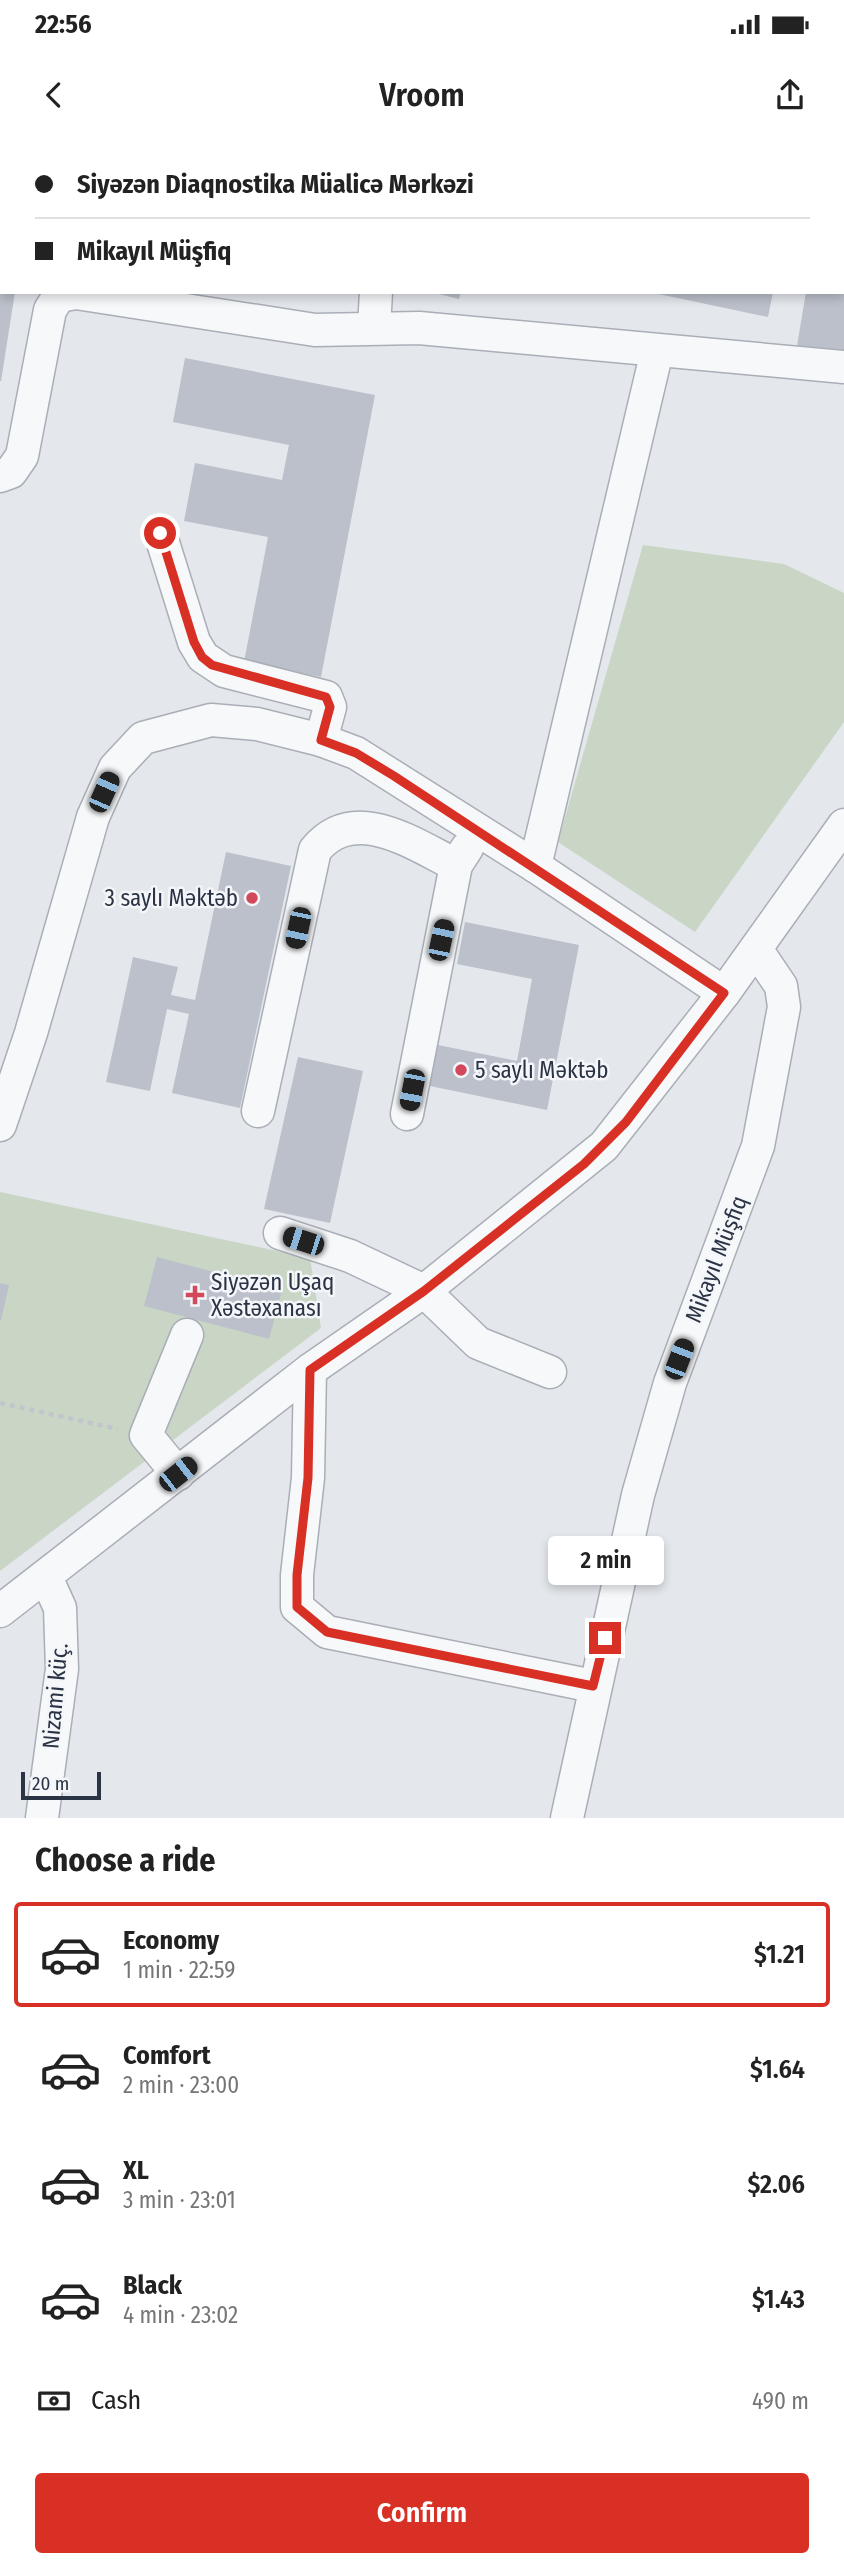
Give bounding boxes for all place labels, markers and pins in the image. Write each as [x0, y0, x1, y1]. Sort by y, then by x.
place label: 3 saylı Məktəb [105, 884, 238, 912]
marker: 3 saylı Məktəb [244, 890, 260, 906]
place label: 5 saylı Məktəb [475, 1056, 609, 1084]
marker: 5 saylı Məktəb [453, 1062, 469, 1078]
place label: Siyəzən Uşaq Xəstəxanası [211, 1268, 334, 1322]
marker: Siyəzən Uşaq Xəstəxanası [185, 1285, 205, 1305]

